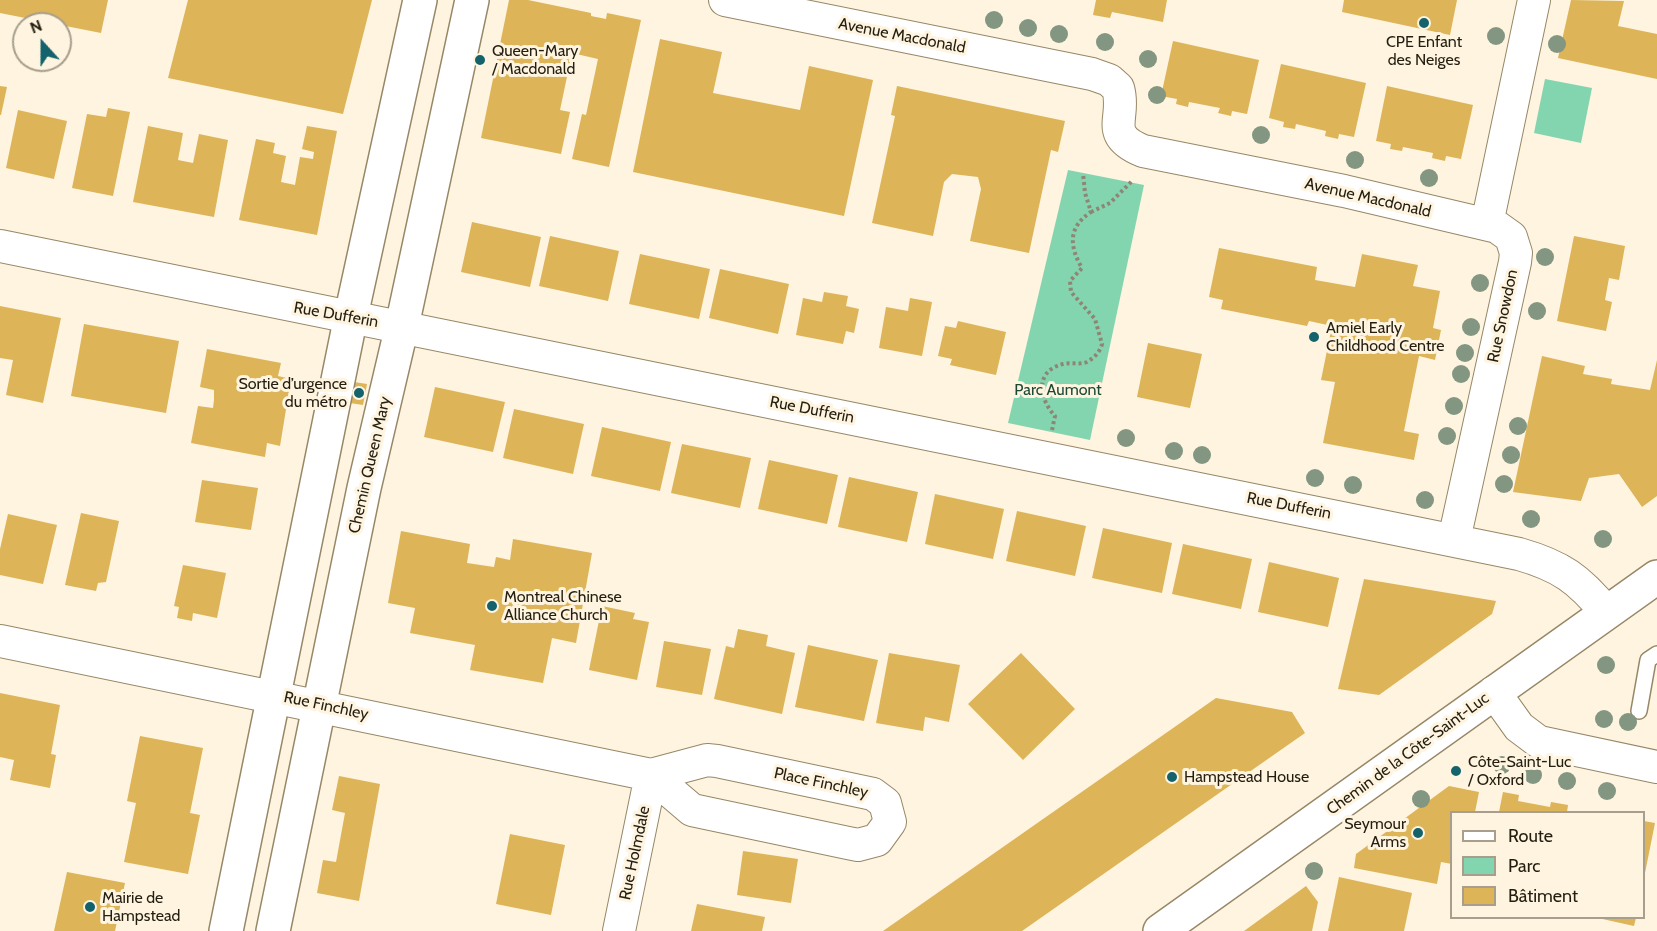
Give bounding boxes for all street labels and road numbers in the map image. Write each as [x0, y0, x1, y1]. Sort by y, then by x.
street label: Avenue Macdonald [837, 14, 967, 58]
street label: Avenue Macdonald [1303, 174, 1433, 222]
street label: Rue Snowdon [1484, 268, 1522, 364]
street label: Rue Dufferin [292, 298, 380, 332]
street label: Rue Dufferin [768, 392, 856, 428]
street label: Chemin Queen Mary [345, 395, 395, 535]
street label: Rue Dufferin [1245, 488, 1333, 524]
street label: Rue Finchley [282, 688, 370, 724]
street label: Chemin de la Côte-Saint-Luc [1323, 689, 1493, 819]
street label: Place Finchley [772, 764, 870, 802]
street label: Rue Holmdale [616, 804, 654, 902]

